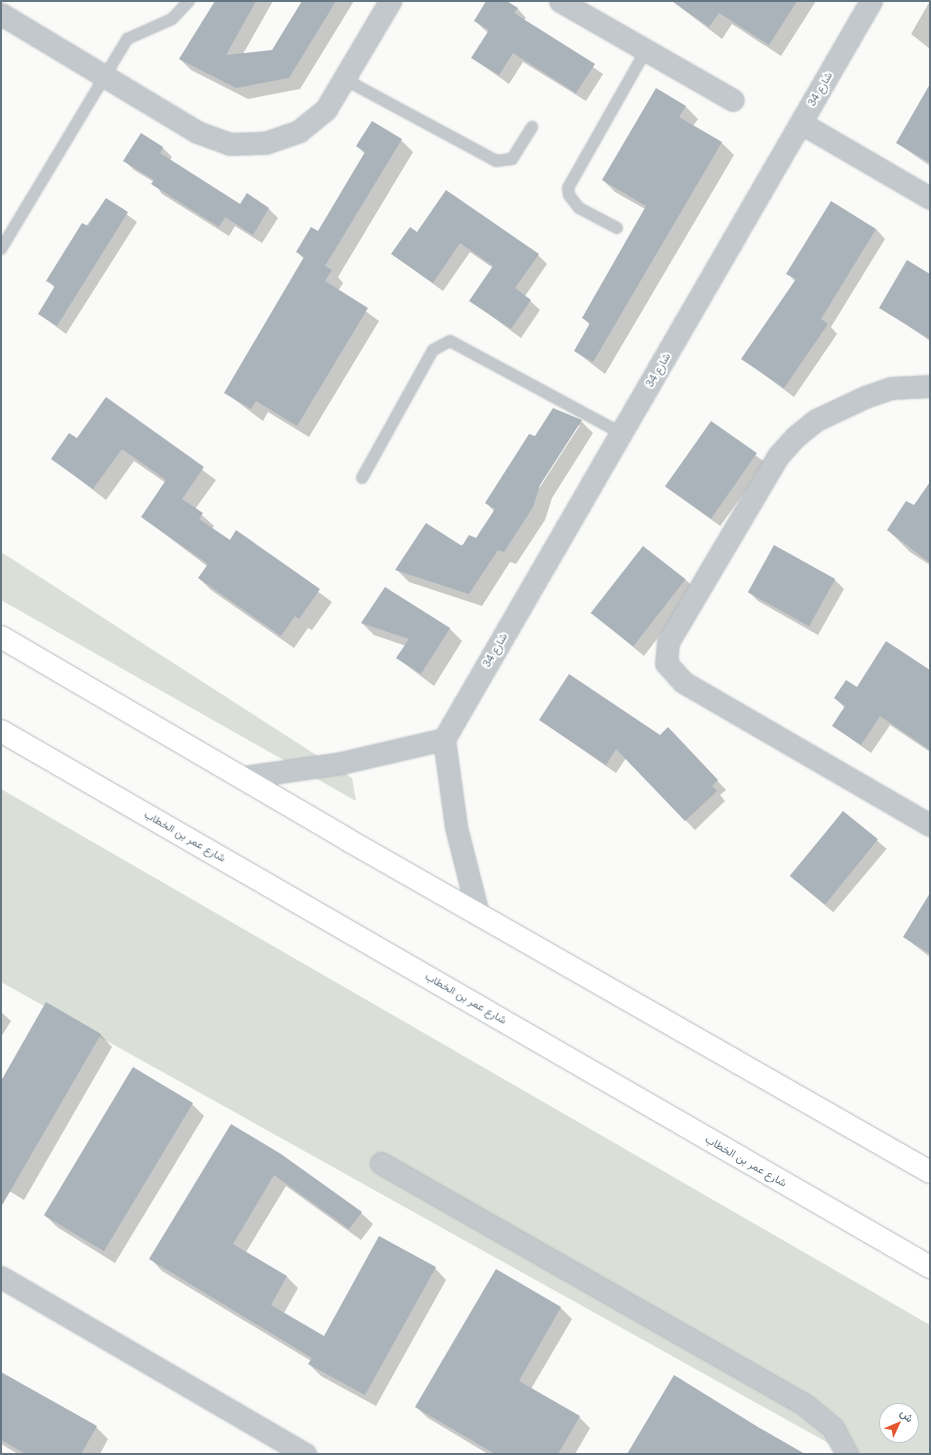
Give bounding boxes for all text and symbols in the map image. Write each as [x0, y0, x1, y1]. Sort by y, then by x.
street label: شارع 34 [805, 69, 835, 109]
street label: شارع 34 [643, 350, 673, 390]
street label: شارع 34 [480, 630, 510, 670]
street label: شارع عمر بن الخطاب [142, 807, 228, 865]
street label: شارع عمر بن الخطاب [423, 969, 509, 1027]
street label: شارع عمر بن الخطاب [703, 1132, 789, 1190]
north arrow [879, 1403, 919, 1443]
text: ش [898, 1406, 916, 1424]

